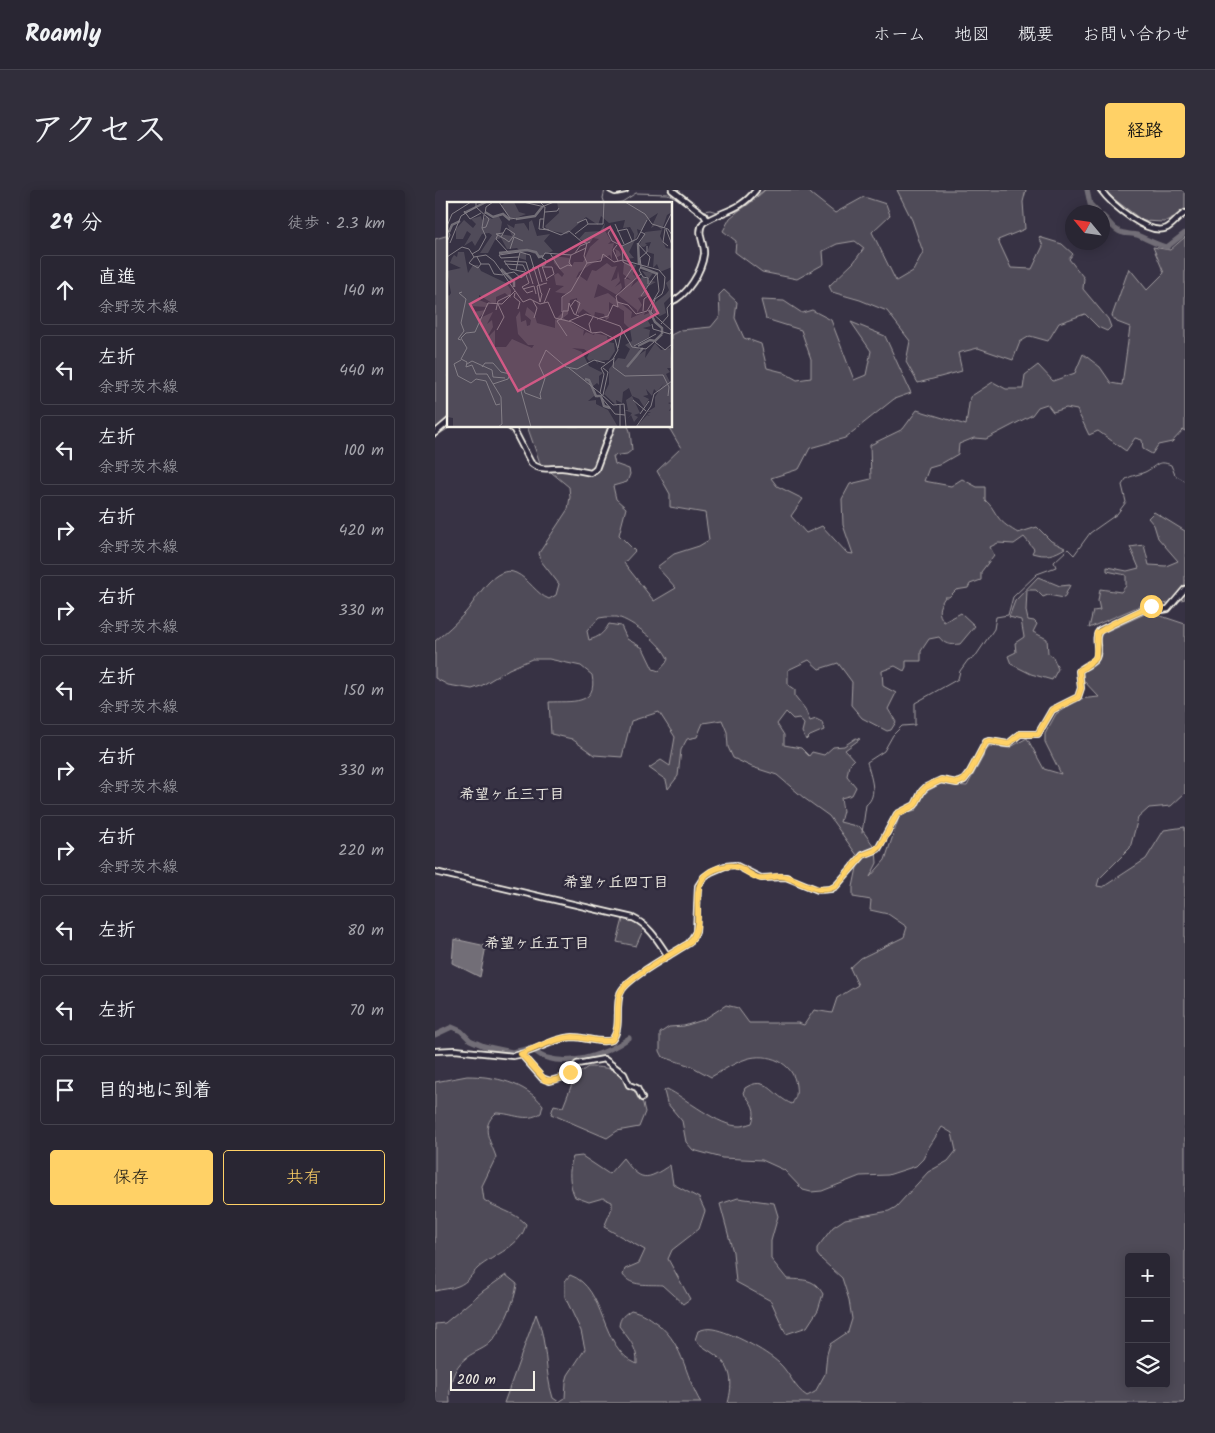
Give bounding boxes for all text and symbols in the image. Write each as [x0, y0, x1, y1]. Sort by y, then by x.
text: Roamly [25, 15, 101, 54]
text: ホーム [873, 21, 926, 50]
text: 地図 [954, 21, 990, 50]
text: 概要 [1018, 21, 1054, 50]
text: お問い合わせ [1082, 21, 1190, 50]
button: 経路 [1105, 103, 1185, 158]
text: アクセス [30, 104, 168, 160]
inset map [447, 202, 673, 428]
north arrow [1065, 205, 1110, 250]
text: 29 分 [50, 207, 102, 240]
text: 徒歩 · 2.3 km [287, 211, 385, 236]
text: 直進 [98, 263, 136, 293]
icon: ahead [51, 276, 79, 304]
text: 140 m [343, 278, 384, 303]
text: 余野茨木線 [98, 295, 178, 320]
text: 左折 [98, 343, 136, 373]
icon: left [51, 356, 79, 384]
text: 440 m [339, 358, 384, 383]
text: 余野茨木線 [98, 375, 178, 400]
text: 左折 [98, 423, 136, 453]
icon: left [51, 436, 79, 464]
text: 100 m [344, 438, 384, 463]
text: 余野茨木線 [98, 455, 178, 480]
text: 右折 [98, 503, 136, 533]
icon: right [51, 516, 79, 544]
text: 420 m [339, 518, 384, 543]
text: 余野茨木線 [98, 535, 178, 560]
text: 右折 [98, 583, 136, 613]
route start [1140, 595, 1163, 618]
icon: right [51, 596, 79, 624]
text: 330 m [339, 598, 384, 623]
text: 余野茨木線 [98, 615, 178, 640]
text: 左折 [98, 663, 136, 693]
icon: left [51, 676, 79, 704]
text: 150 m [343, 678, 384, 703]
text: 余野茨木線 [98, 695, 178, 720]
text: 右折 [98, 743, 136, 773]
icon: right [51, 756, 79, 784]
text: 330 m [339, 758, 384, 783]
text: 余野茨木線 [98, 775, 178, 800]
district label: 希望ヶ丘三丁目 [459, 783, 565, 807]
text: 右折 [98, 823, 136, 853]
icon: right [51, 836, 79, 864]
text: 220 m [338, 838, 384, 863]
text: 余野茨木線 [98, 855, 178, 880]
district label: 希望ヶ丘四丁目 [563, 871, 669, 895]
icon: left [51, 916, 79, 944]
text: 左折 [98, 916, 136, 946]
text: 80 m [347, 918, 384, 943]
district label: 希望ヶ丘五丁目 [484, 932, 590, 956]
icon: left [51, 996, 79, 1024]
text: 左折 [98, 996, 136, 1026]
text: 70 m [349, 998, 384, 1023]
route end [559, 1061, 582, 1084]
icon: arrive [51, 1076, 79, 1104]
text: 目的地に到着 [98, 1076, 212, 1106]
button: 保存 [50, 1150, 213, 1205]
button: 共有 [223, 1150, 385, 1205]
map controls [1125, 1253, 1170, 1388]
button: + [1125, 1253, 1170, 1298]
button: − [1125, 1298, 1170, 1343]
button: layers [1125, 1343, 1170, 1388]
scale bar [450, 1368, 535, 1391]
text: 200 m [457, 1369, 496, 1391]

